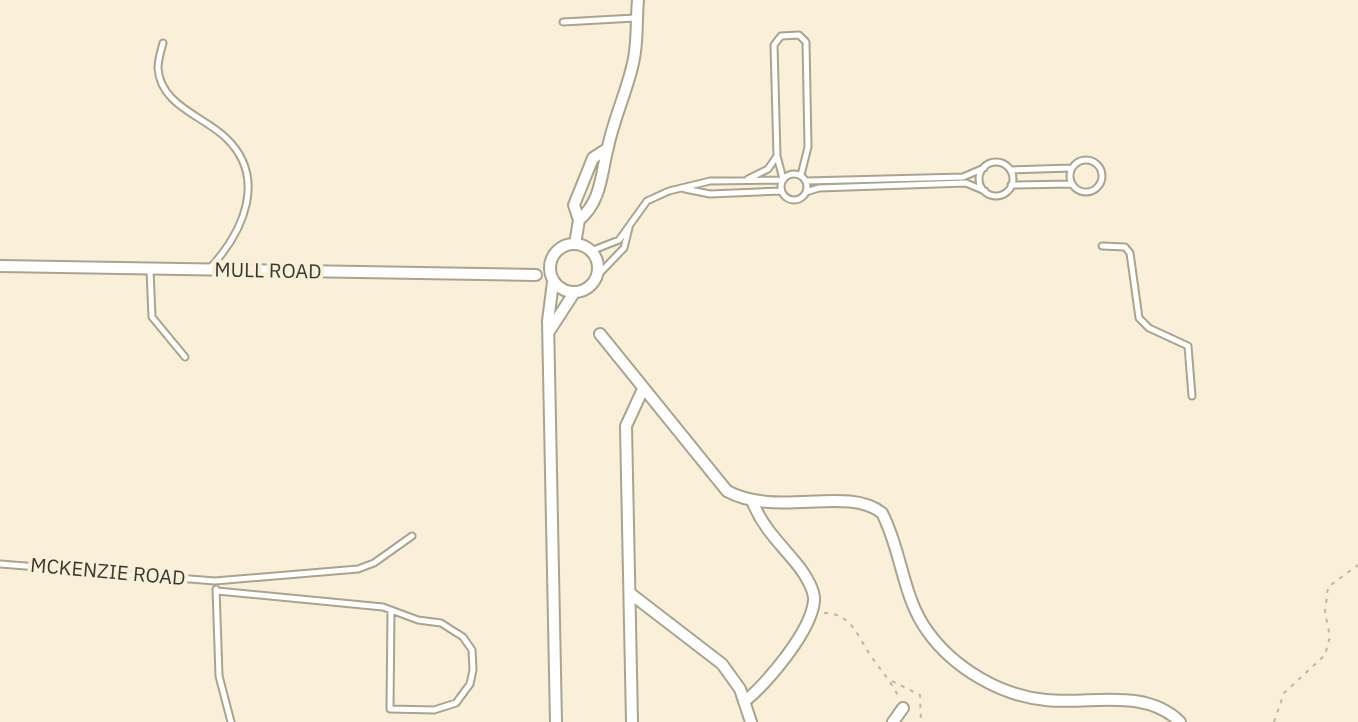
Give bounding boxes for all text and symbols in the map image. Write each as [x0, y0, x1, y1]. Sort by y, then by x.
street label: MULL ROAD [214, 256, 322, 284]
street label: MCKENZIE ROAD [29, 551, 187, 591]

